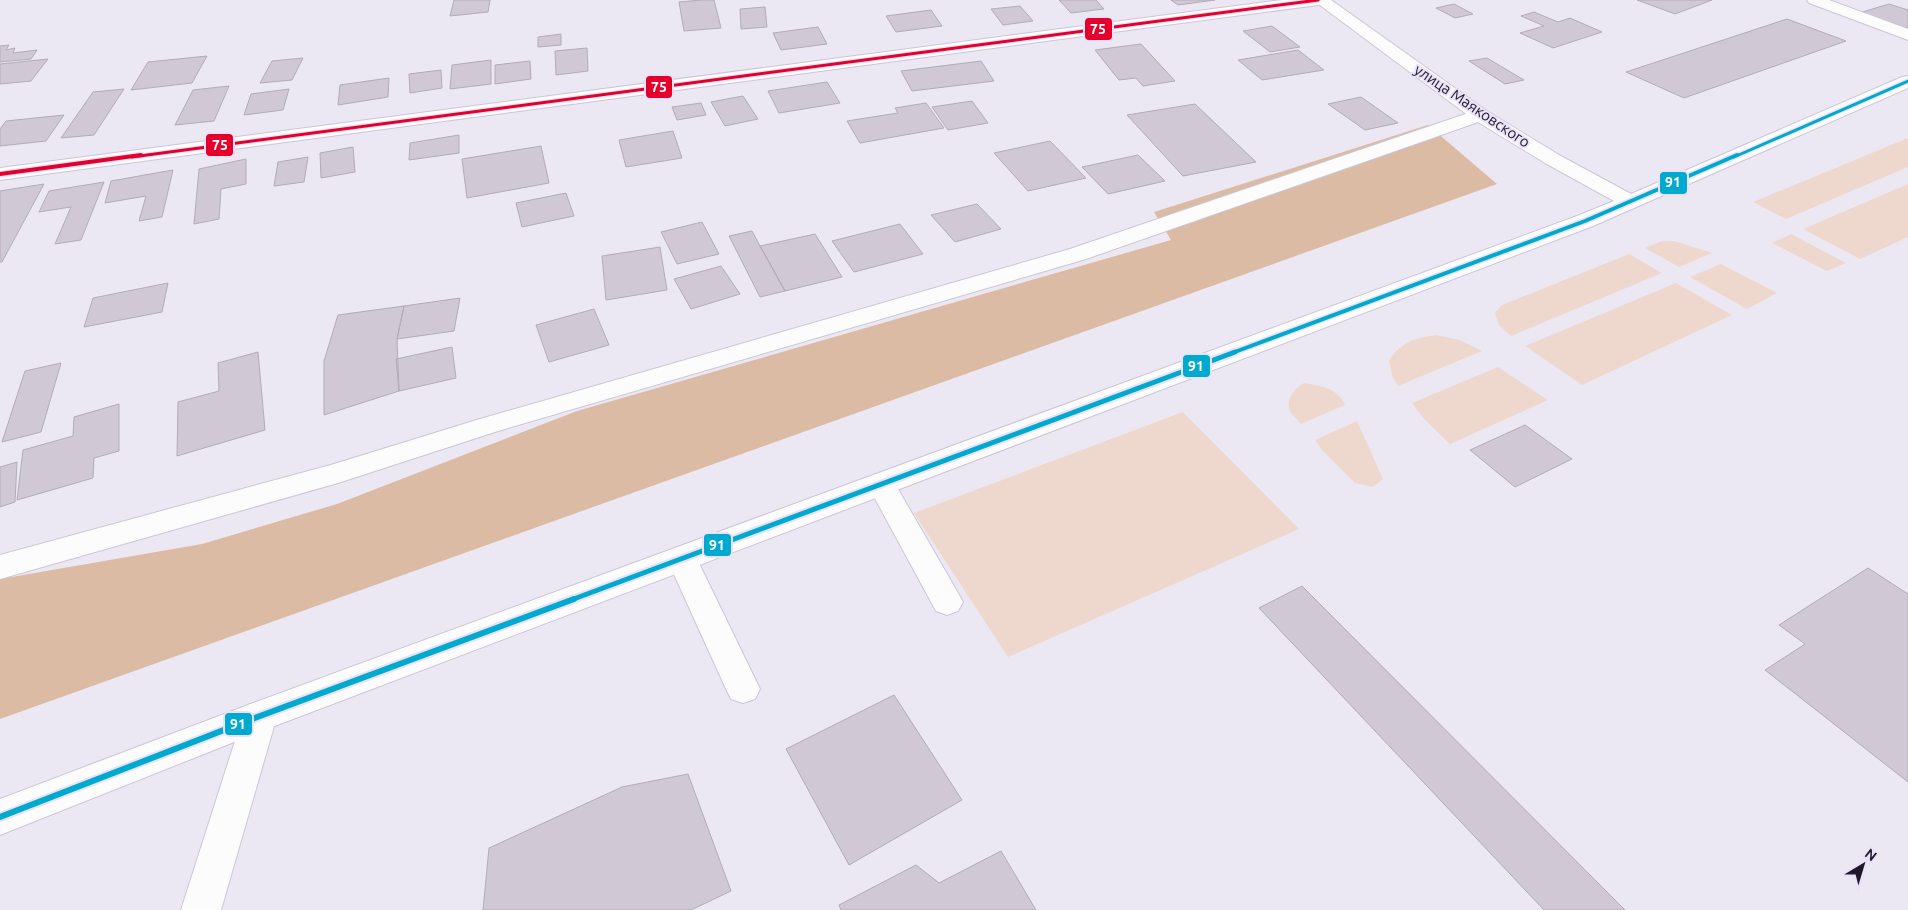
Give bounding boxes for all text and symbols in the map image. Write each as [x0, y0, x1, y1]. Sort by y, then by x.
line badge: 75 [1084, 17, 1113, 41]
text: 75 [1090, 21, 1106, 37]
street label: улица Маяковского [1411, 61, 1533, 151]
line badge: 75 [645, 75, 673, 99]
text: 75 [651, 79, 667, 95]
line badge: 75 [205, 133, 234, 157]
text: 75 [212, 137, 228, 153]
line badge: 91 [1659, 171, 1688, 195]
text: 91 [1665, 174, 1681, 190]
line badge: 91 [1182, 354, 1211, 378]
text: 91 [1188, 358, 1204, 374]
line badge: 91 [703, 533, 732, 557]
text: 91 [709, 537, 725, 553]
line badge: 91 [224, 712, 253, 736]
text: 91 [230, 716, 246, 732]
north arrow [1838, 840, 1888, 890]
text: N [1862, 845, 1880, 864]

